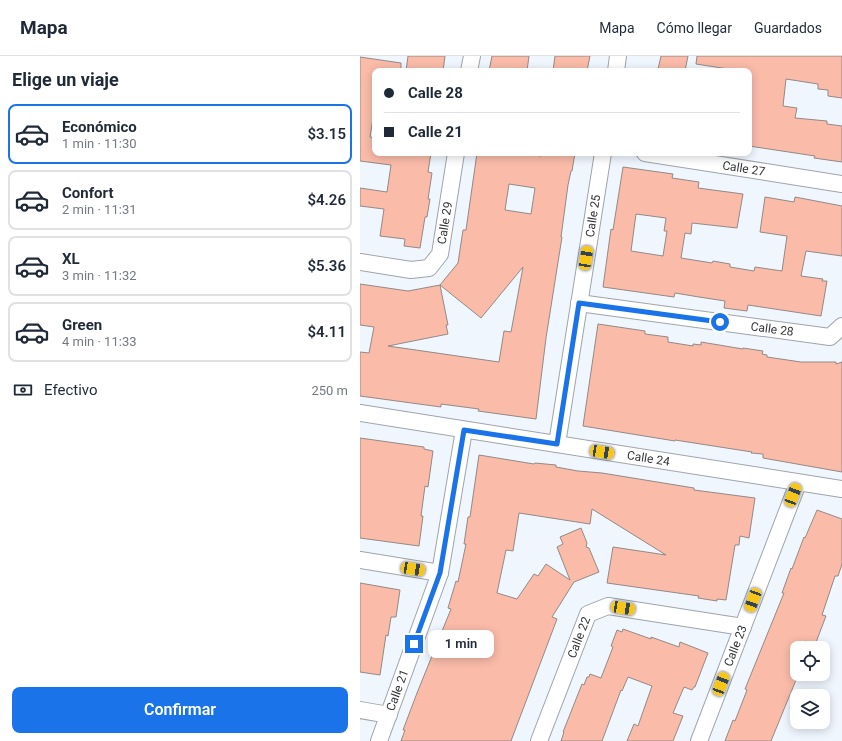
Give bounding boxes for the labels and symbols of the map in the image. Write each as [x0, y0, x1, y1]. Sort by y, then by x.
street label: Calle 27 [721, 158, 766, 179]
street label: Calle 25 [583, 193, 603, 238]
street label: Calle 29 [435, 201, 455, 245]
car [578, 245, 594, 271]
route start [711, 313, 729, 331]
street label: Calle 28 [750, 319, 795, 339]
car [589, 444, 615, 460]
street label: Calle 24 [626, 448, 671, 469]
car [783, 482, 803, 508]
car [400, 561, 426, 577]
car [743, 587, 763, 613]
car [610, 600, 636, 616]
street label: Calle 22 [565, 615, 593, 660]
street label: Calle 23 [721, 623, 750, 668]
callout: 1 min [428, 630, 494, 658]
route end [405, 635, 423, 653]
street label: Calle 21 [384, 668, 411, 713]
car [711, 671, 731, 697]

